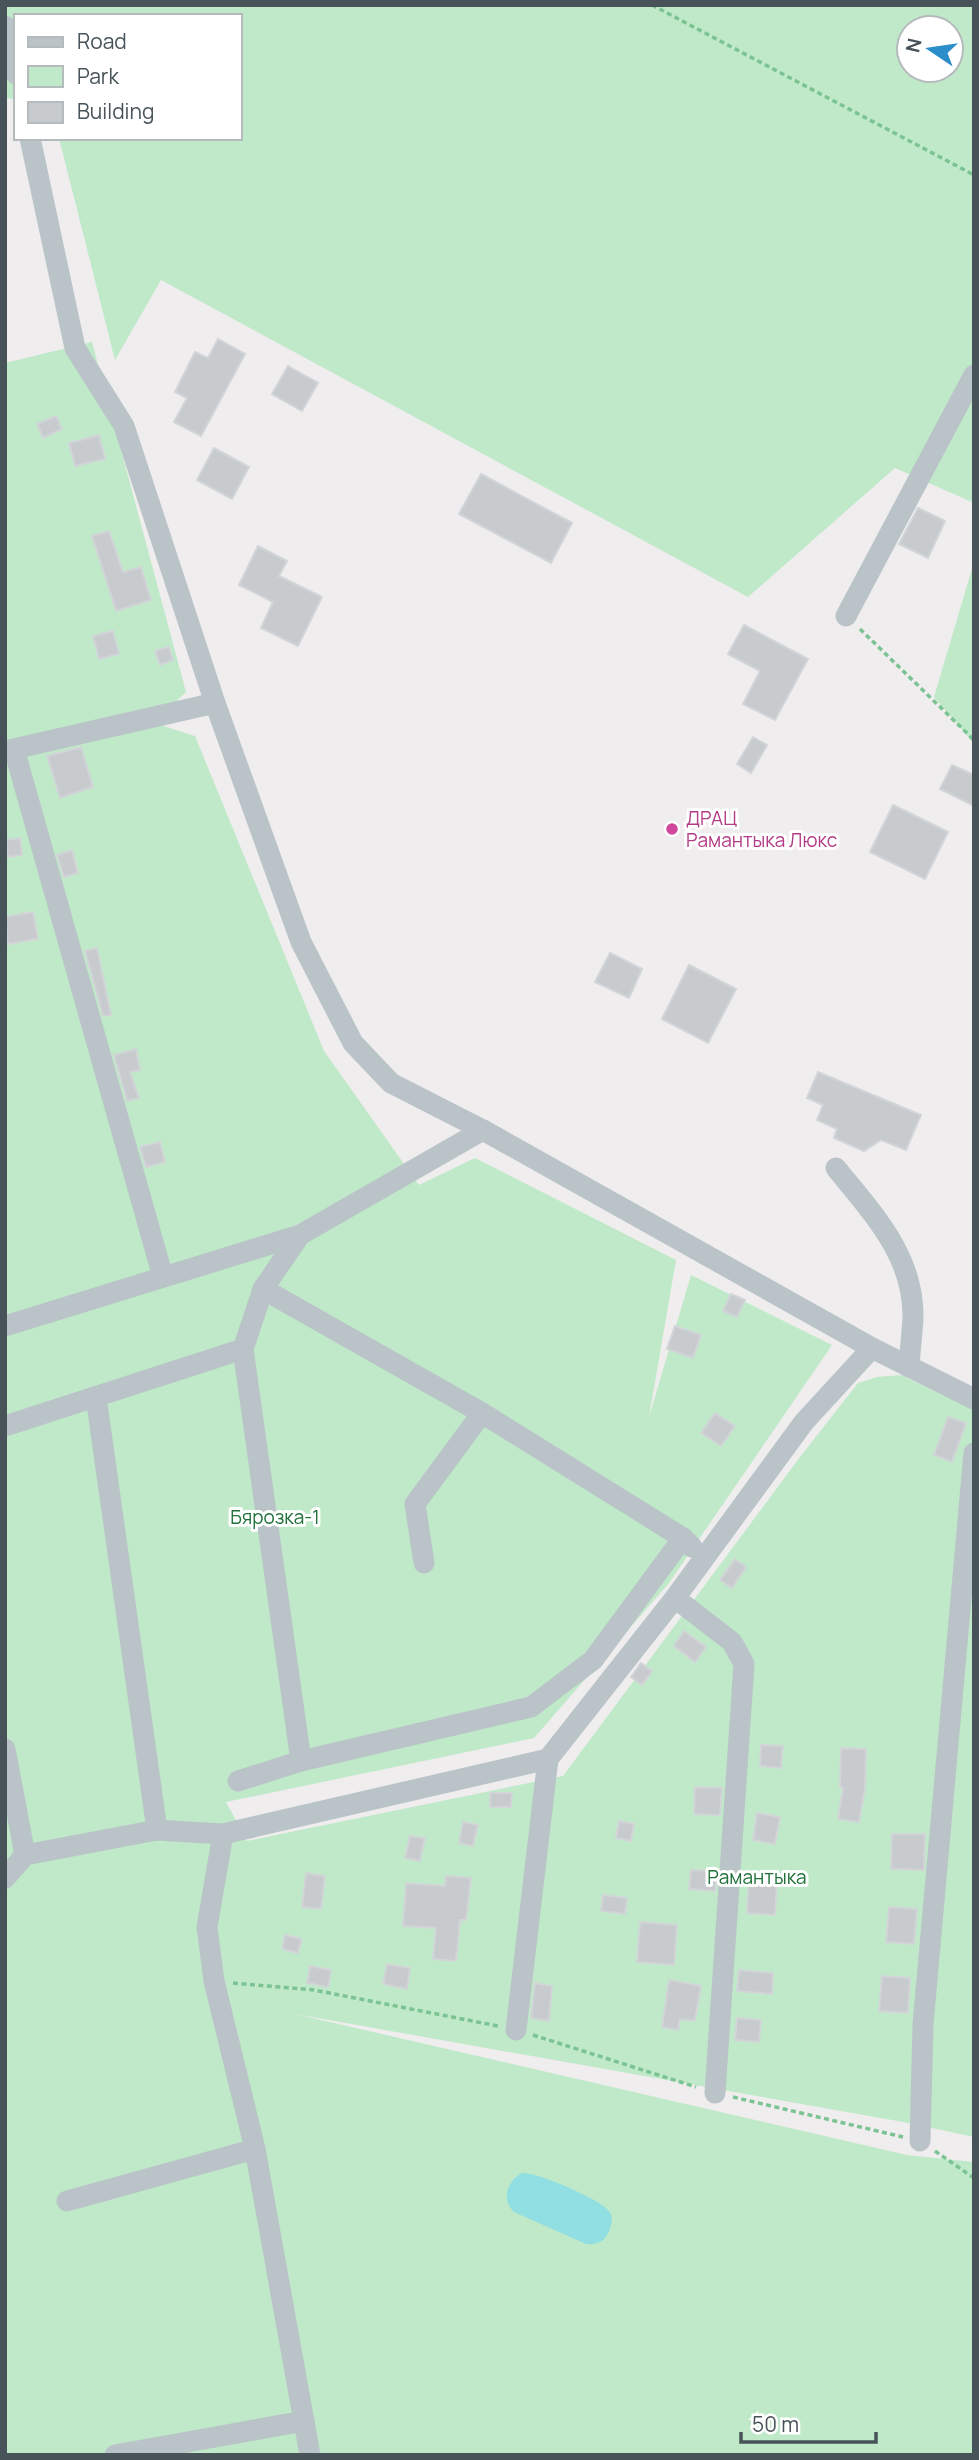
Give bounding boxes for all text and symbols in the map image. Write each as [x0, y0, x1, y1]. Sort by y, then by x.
legend [14, 14, 242, 140]
north arrow [895, 14, 965, 84]
text: Road [77, 27, 127, 55]
text: N [899, 36, 928, 55]
text: Park [77, 62, 119, 90]
text: Building [77, 97, 154, 125]
place label: ДРАЦ Рамантыка Люкс [686, 805, 837, 853]
marker: ДРАЦ Рамантыка Люкс [664, 821, 680, 837]
park label: Бярозка-1 [230, 1504, 320, 1530]
park label: Рамантыка [707, 1864, 807, 1890]
scale bar [741, 2400, 876, 2444]
text: 50 m [752, 2410, 799, 2438]

